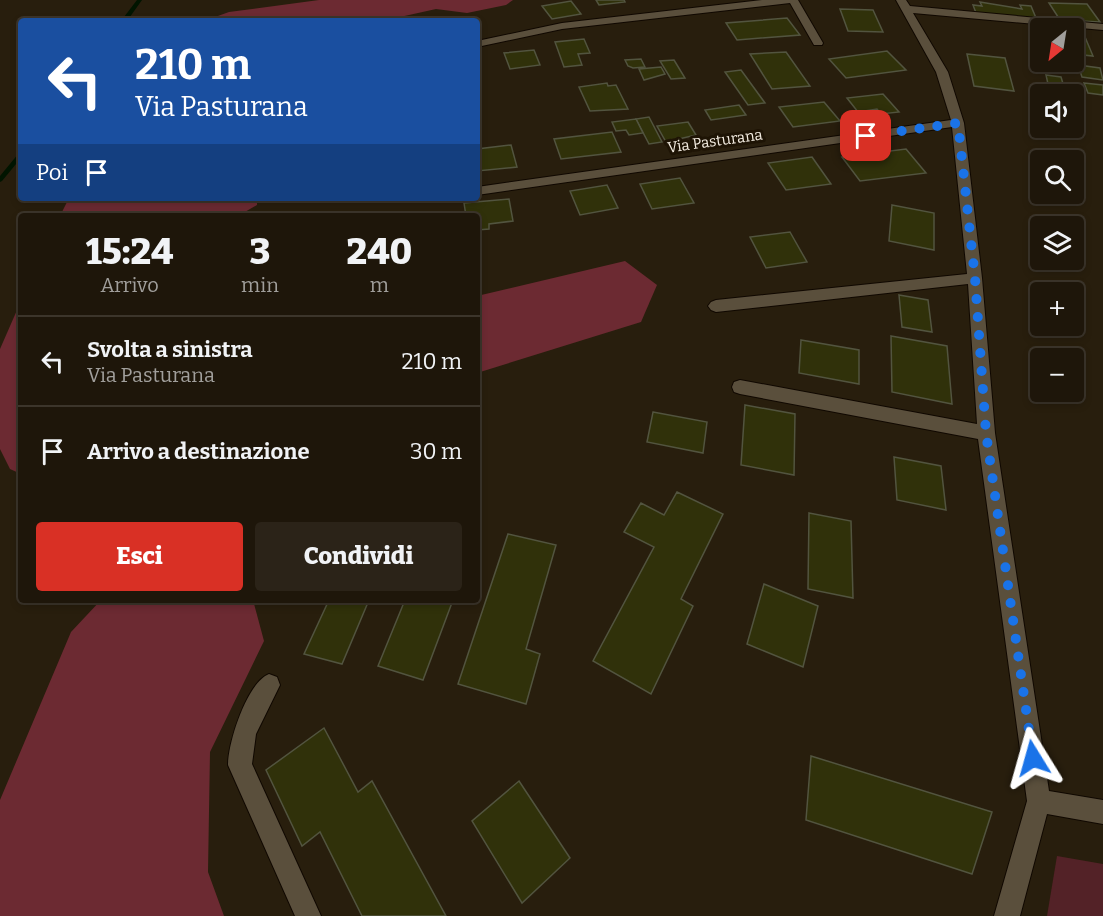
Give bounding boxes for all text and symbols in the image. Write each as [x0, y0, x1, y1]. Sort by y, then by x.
north arrow [1030, 18, 1084, 72]
map controls [1030, 18, 1084, 402]
text: 210 m [135, 40, 251, 90]
icon: left [36, 42, 114, 120]
button: sound [1030, 84, 1084, 138]
text: Via Pasturana [135, 91, 308, 123]
pin [840, 110, 891, 161]
icon: arrive [849, 119, 882, 152]
street label: Via Pasturana [666, 125, 764, 157]
button: search [1030, 150, 1084, 204]
icon: arrive [80, 156, 113, 189]
text: Poi [36, 159, 68, 186]
button: layers [1030, 216, 1084, 270]
text: 15:24 [86, 230, 173, 274]
text: 3 [250, 230, 270, 274]
text: 240 [347, 230, 412, 274]
text: Arrivo [100, 273, 159, 297]
text: min [241, 273, 279, 297]
text: m [370, 273, 389, 297]
button: + [1030, 282, 1084, 336]
text: Svolta a sinistra [87, 336, 253, 363]
icon: left [36, 345, 69, 378]
text: 210 m [402, 348, 462, 375]
button: − [1030, 348, 1084, 402]
text: Via Pasturana [87, 363, 215, 387]
icon: arrive [36, 435, 69, 468]
text: Arrivo a destinazione [87, 438, 310, 465]
text: 30 m [410, 438, 462, 465]
button: Esci [36, 522, 243, 591]
button: Condividi [255, 522, 462, 591]
position arrow [1001, 726, 1065, 790]

